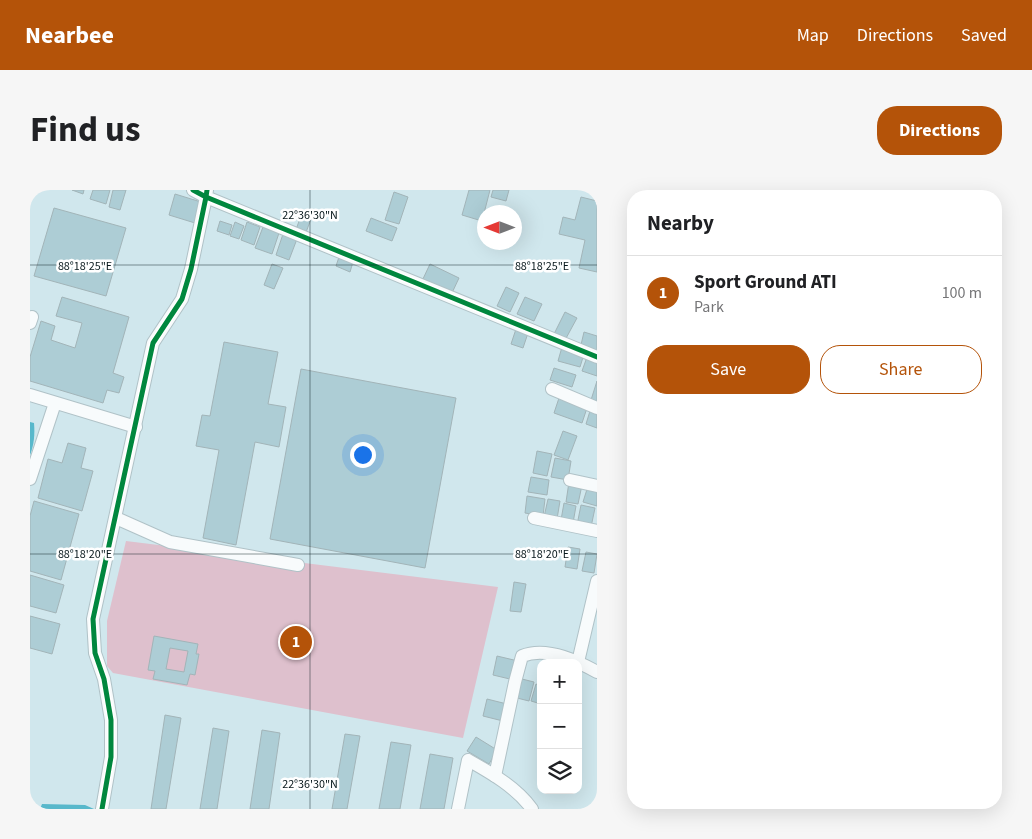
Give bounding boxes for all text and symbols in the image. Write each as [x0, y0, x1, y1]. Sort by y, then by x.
text: Nearbee [25, 18, 114, 53]
text: Map [797, 23, 829, 48]
text: Directions [857, 23, 933, 48]
text: Saved [961, 23, 1007, 48]
text: Find us [30, 105, 140, 155]
button: Directions [877, 106, 1002, 155]
north arrow [477, 205, 522, 250]
text: 22°36'30"N [282, 207, 338, 224]
text: Nearby [647, 208, 714, 238]
text: 88°18'25"E [58, 258, 112, 275]
text: 88°18'25"E [515, 258, 569, 275]
text: Sport Ground ATI [694, 269, 837, 296]
text: 1 [659, 282, 667, 304]
text: 100 m [942, 282, 982, 304]
text: Park [694, 296, 724, 318]
button: Save [647, 345, 810, 394]
button: Share [820, 345, 982, 394]
your location [350, 442, 376, 468]
text: 88°18'20"E [58, 546, 112, 563]
text: 88°18'20"E [515, 546, 569, 563]
pin: 1 [280, 623, 312, 661]
map controls [537, 659, 582, 794]
button: + [537, 659, 582, 704]
button: − [537, 704, 582, 749]
button: layers [537, 749, 582, 794]
text: 22°36'30"N [282, 776, 338, 793]

